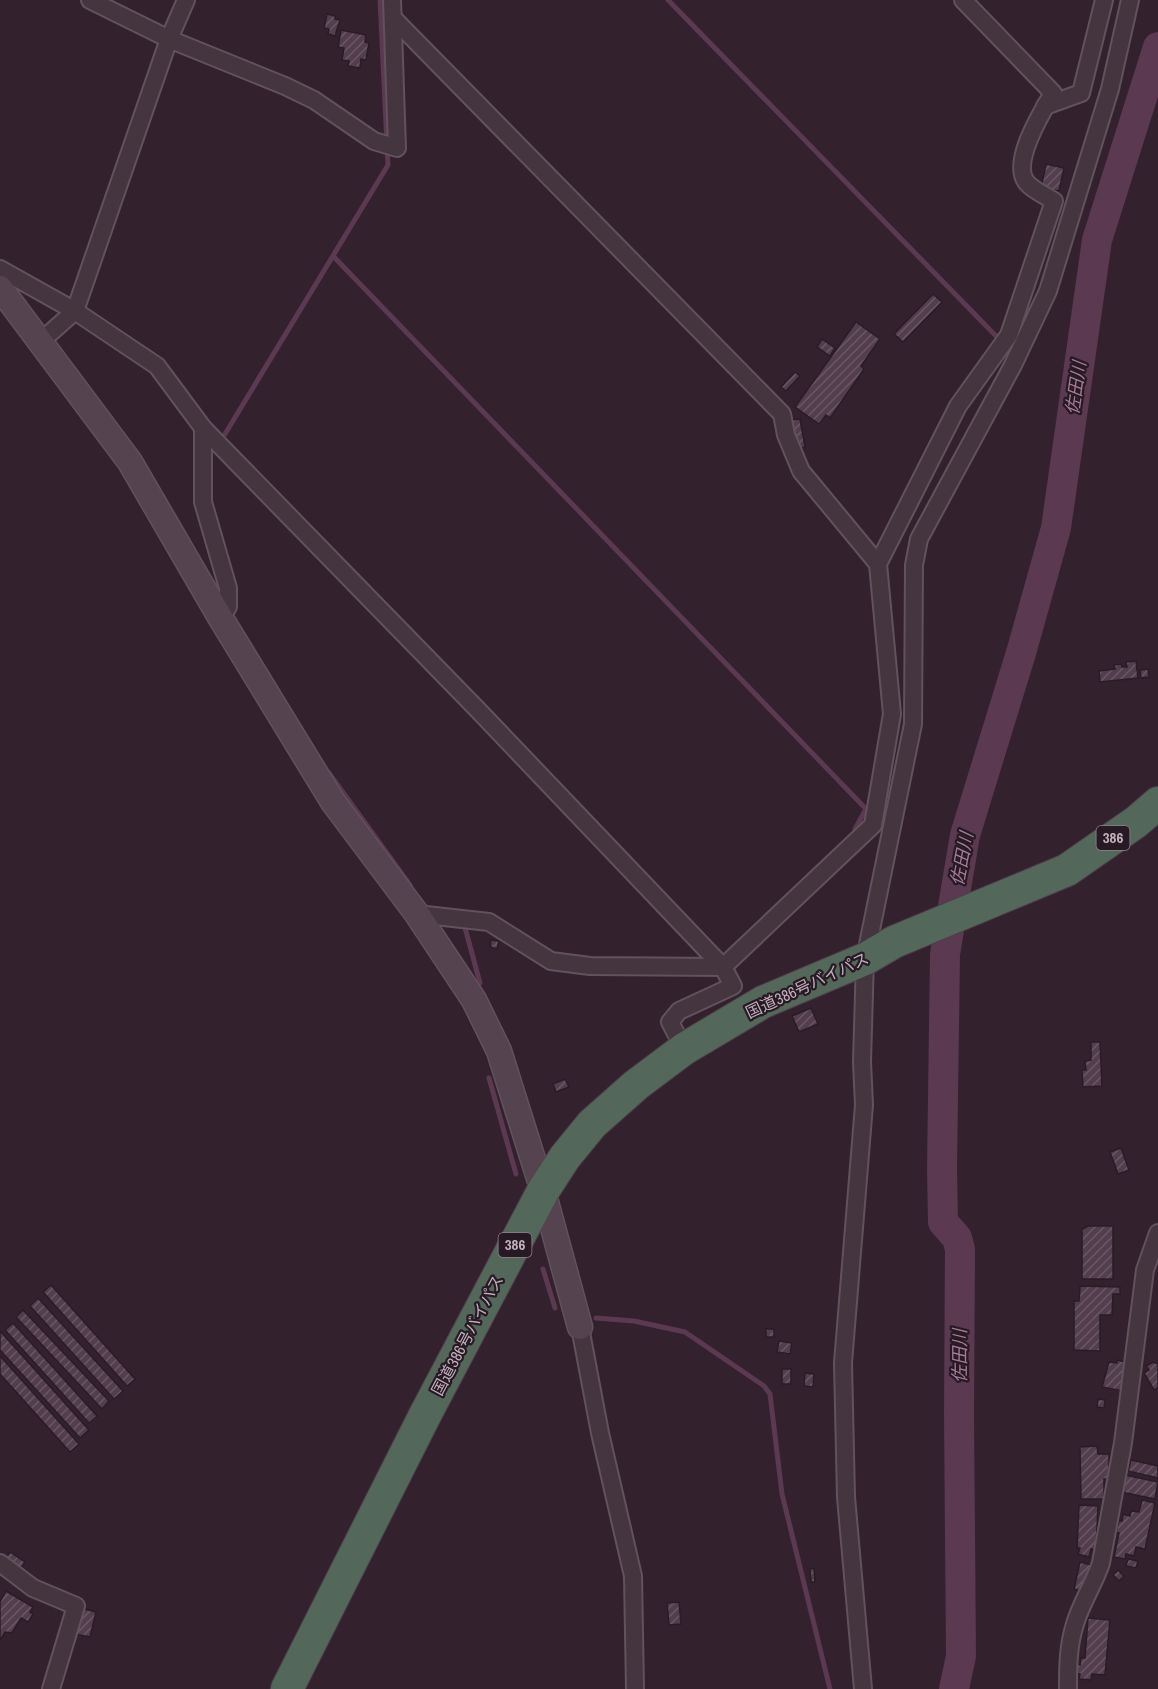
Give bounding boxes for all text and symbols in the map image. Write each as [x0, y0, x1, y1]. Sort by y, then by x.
water label: 佐田川 [1059, 357, 1092, 416]
road number: 386 [1096, 826, 1130, 850]
water label: 佐田川 [944, 828, 979, 888]
street label: 国道386号バイパス [742, 947, 872, 1023]
road number: 386 [498, 1233, 532, 1257]
street label: 国道386号バイパス [426, 1271, 508, 1399]
water label: 佐田川 [947, 1327, 972, 1383]

